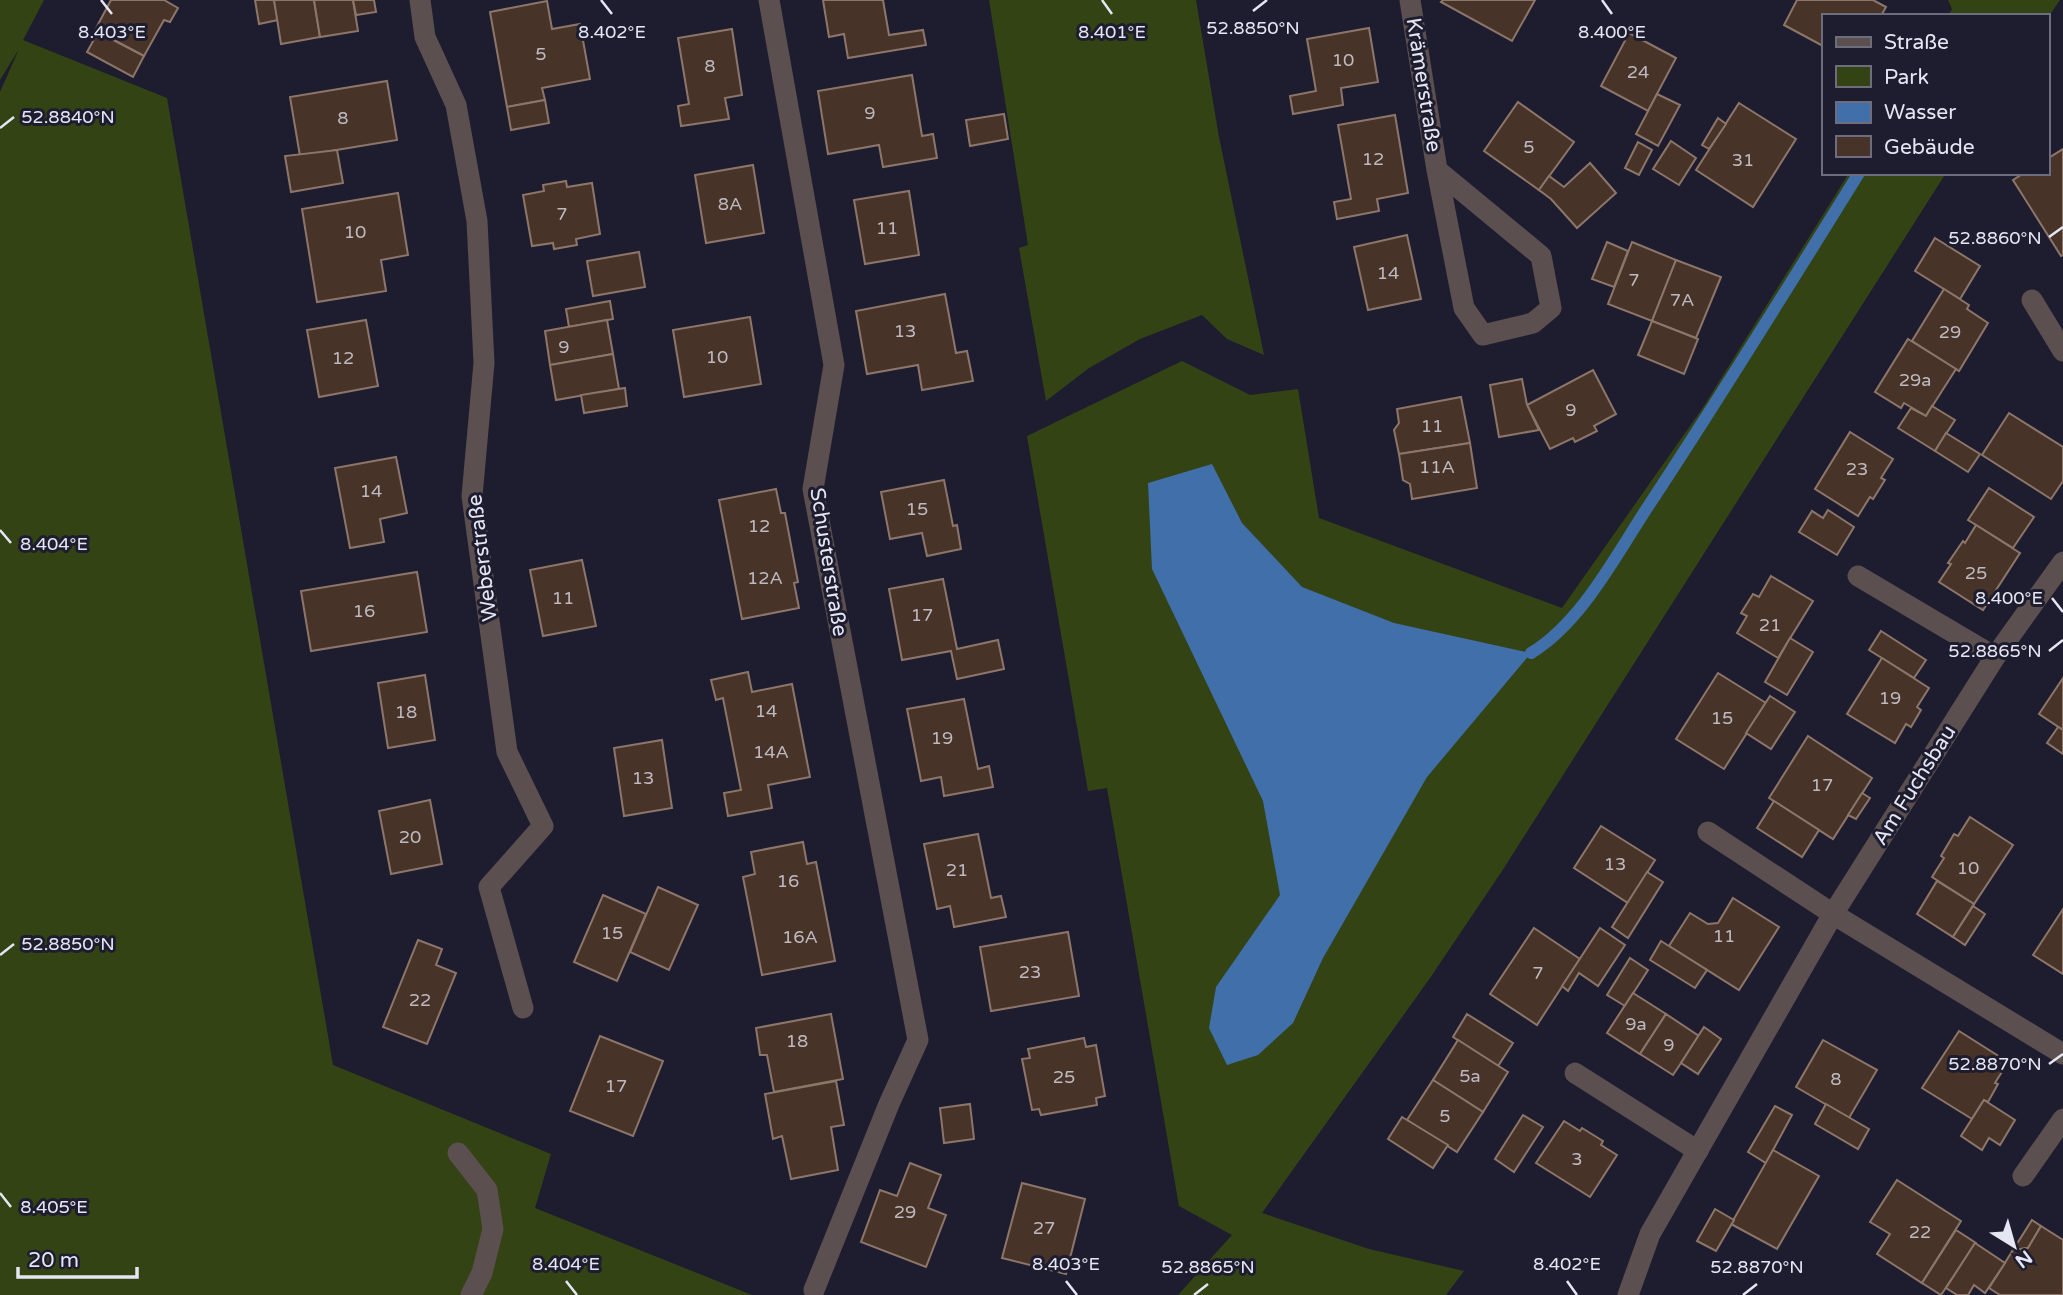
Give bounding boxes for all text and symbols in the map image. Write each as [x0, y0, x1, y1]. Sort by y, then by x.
legend [1822, 14, 2049, 175]
street label: Krämerstraße [1401, 16, 1446, 154]
text: 52.8850°N [1206, 17, 1300, 39]
text: 8.403°E [78, 21, 146, 43]
text: 8.402°E [578, 21, 646, 43]
text: 8.401°E [1078, 21, 1146, 43]
text: 8.400°E [1578, 21, 1646, 43]
text: Straße [1884, 30, 1949, 55]
house number: 5 [535, 43, 547, 65]
house number: 10 [1332, 49, 1354, 71]
house number: 8 [704, 55, 716, 77]
house number: 24 [1627, 61, 1649, 83]
text: Park [1884, 65, 1929, 90]
text: Wasser [1884, 100, 1956, 125]
house number: 9 [864, 102, 876, 124]
text: 52.8840°N [21, 106, 115, 128]
house number: 8 [337, 107, 349, 129]
text: Gebäude [1884, 135, 1975, 160]
house number: 5 [1523, 136, 1535, 158]
house number: 12 [1362, 148, 1384, 170]
house number: 31 [1732, 149, 1754, 171]
house number: 8A [718, 193, 742, 215]
house number: 7 [556, 203, 568, 225]
house number: 11 [876, 217, 898, 239]
house number: 10 [344, 221, 366, 243]
text: 52.8860°N [1948, 227, 2042, 249]
house number: 14 [1377, 262, 1399, 284]
house number: 7 [1628, 269, 1640, 291]
house number: 7A [1670, 289, 1694, 311]
house number: 13 [894, 320, 916, 342]
house number: 29 [1939, 321, 1961, 343]
house number: 9 [558, 336, 570, 358]
house number: 10 [706, 346, 728, 368]
house number: 12 [332, 347, 354, 369]
house number: 29a [1899, 369, 1931, 391]
house number: 9 [1565, 399, 1577, 421]
house number: 11 [1421, 415, 1443, 437]
house number: 11A [1419, 456, 1455, 478]
house number: 23 [1846, 458, 1868, 480]
house number: 14 [360, 480, 382, 502]
street label: Schusterstraße [804, 486, 853, 638]
street label: Weberstraße [462, 493, 503, 623]
house number: 15 [906, 498, 928, 520]
house number: 12 [748, 515, 770, 537]
text: 8.404°E [20, 533, 88, 555]
house number: 25 [1965, 562, 1987, 584]
house number: 12A [747, 567, 783, 589]
house number: 11 [552, 587, 574, 609]
text: 8.400°E [1975, 587, 2043, 609]
house number: 16 [353, 600, 375, 622]
house number: 17 [911, 604, 933, 626]
house number: 21 [1759, 614, 1781, 636]
text: 52.8865°N [1948, 640, 2042, 662]
house number: 19 [1879, 687, 1901, 709]
house number: 14 [755, 700, 777, 722]
house number: 18 [395, 701, 417, 723]
house number: 15 [1711, 707, 1733, 729]
street label: Am Fuchsbau [1868, 721, 1961, 850]
house number: 19 [931, 727, 953, 749]
house number: 14A [753, 741, 789, 763]
house number: 13 [632, 767, 654, 789]
house number: 17 [1811, 774, 1833, 796]
house number: 20 [399, 826, 421, 848]
house number: 13 [1604, 853, 1626, 875]
house number: 10 [1957, 857, 1979, 879]
house number: 21 [946, 859, 968, 881]
house number: 16 [777, 870, 799, 892]
house number: 15 [601, 922, 623, 944]
house number: 11 [1713, 925, 1735, 947]
house number: 16A [782, 926, 818, 948]
text: 52.8850°N [21, 933, 115, 955]
house number: 23 [1019, 961, 1041, 983]
house number: 7 [1532, 962, 1544, 984]
house number: 22 [409, 989, 431, 1011]
house number: 9a [1625, 1013, 1647, 1035]
house number: 18 [786, 1030, 808, 1052]
house number: 9 [1663, 1034, 1675, 1056]
text: 52.8870°N [1948, 1053, 2042, 1075]
house number: 5a [1459, 1065, 1481, 1087]
house number: 25 [1053, 1066, 1075, 1088]
house number: 8 [1830, 1068, 1842, 1090]
house number: 17 [605, 1075, 627, 1097]
house number: 5 [1439, 1105, 1451, 1127]
house number: 3 [1571, 1148, 1583, 1170]
text: 8.405°E [20, 1196, 88, 1218]
house number: 29 [894, 1201, 916, 1223]
north arrow [1979, 1211, 2049, 1281]
house number: 27 [1033, 1217, 1055, 1239]
house number: 22 [1909, 1221, 1931, 1243]
scale bar [18, 1236, 136, 1280]
text: N [2011, 1245, 2036, 1272]
text: 20 m [28, 1248, 79, 1273]
text: 8.404°E [532, 1253, 600, 1275]
text: 8.403°E [1032, 1253, 1100, 1275]
text: 8.402°E [1533, 1253, 1601, 1275]
text: 52.8865°N [1161, 1256, 1255, 1278]
text: 52.8870°N [1710, 1256, 1804, 1278]

